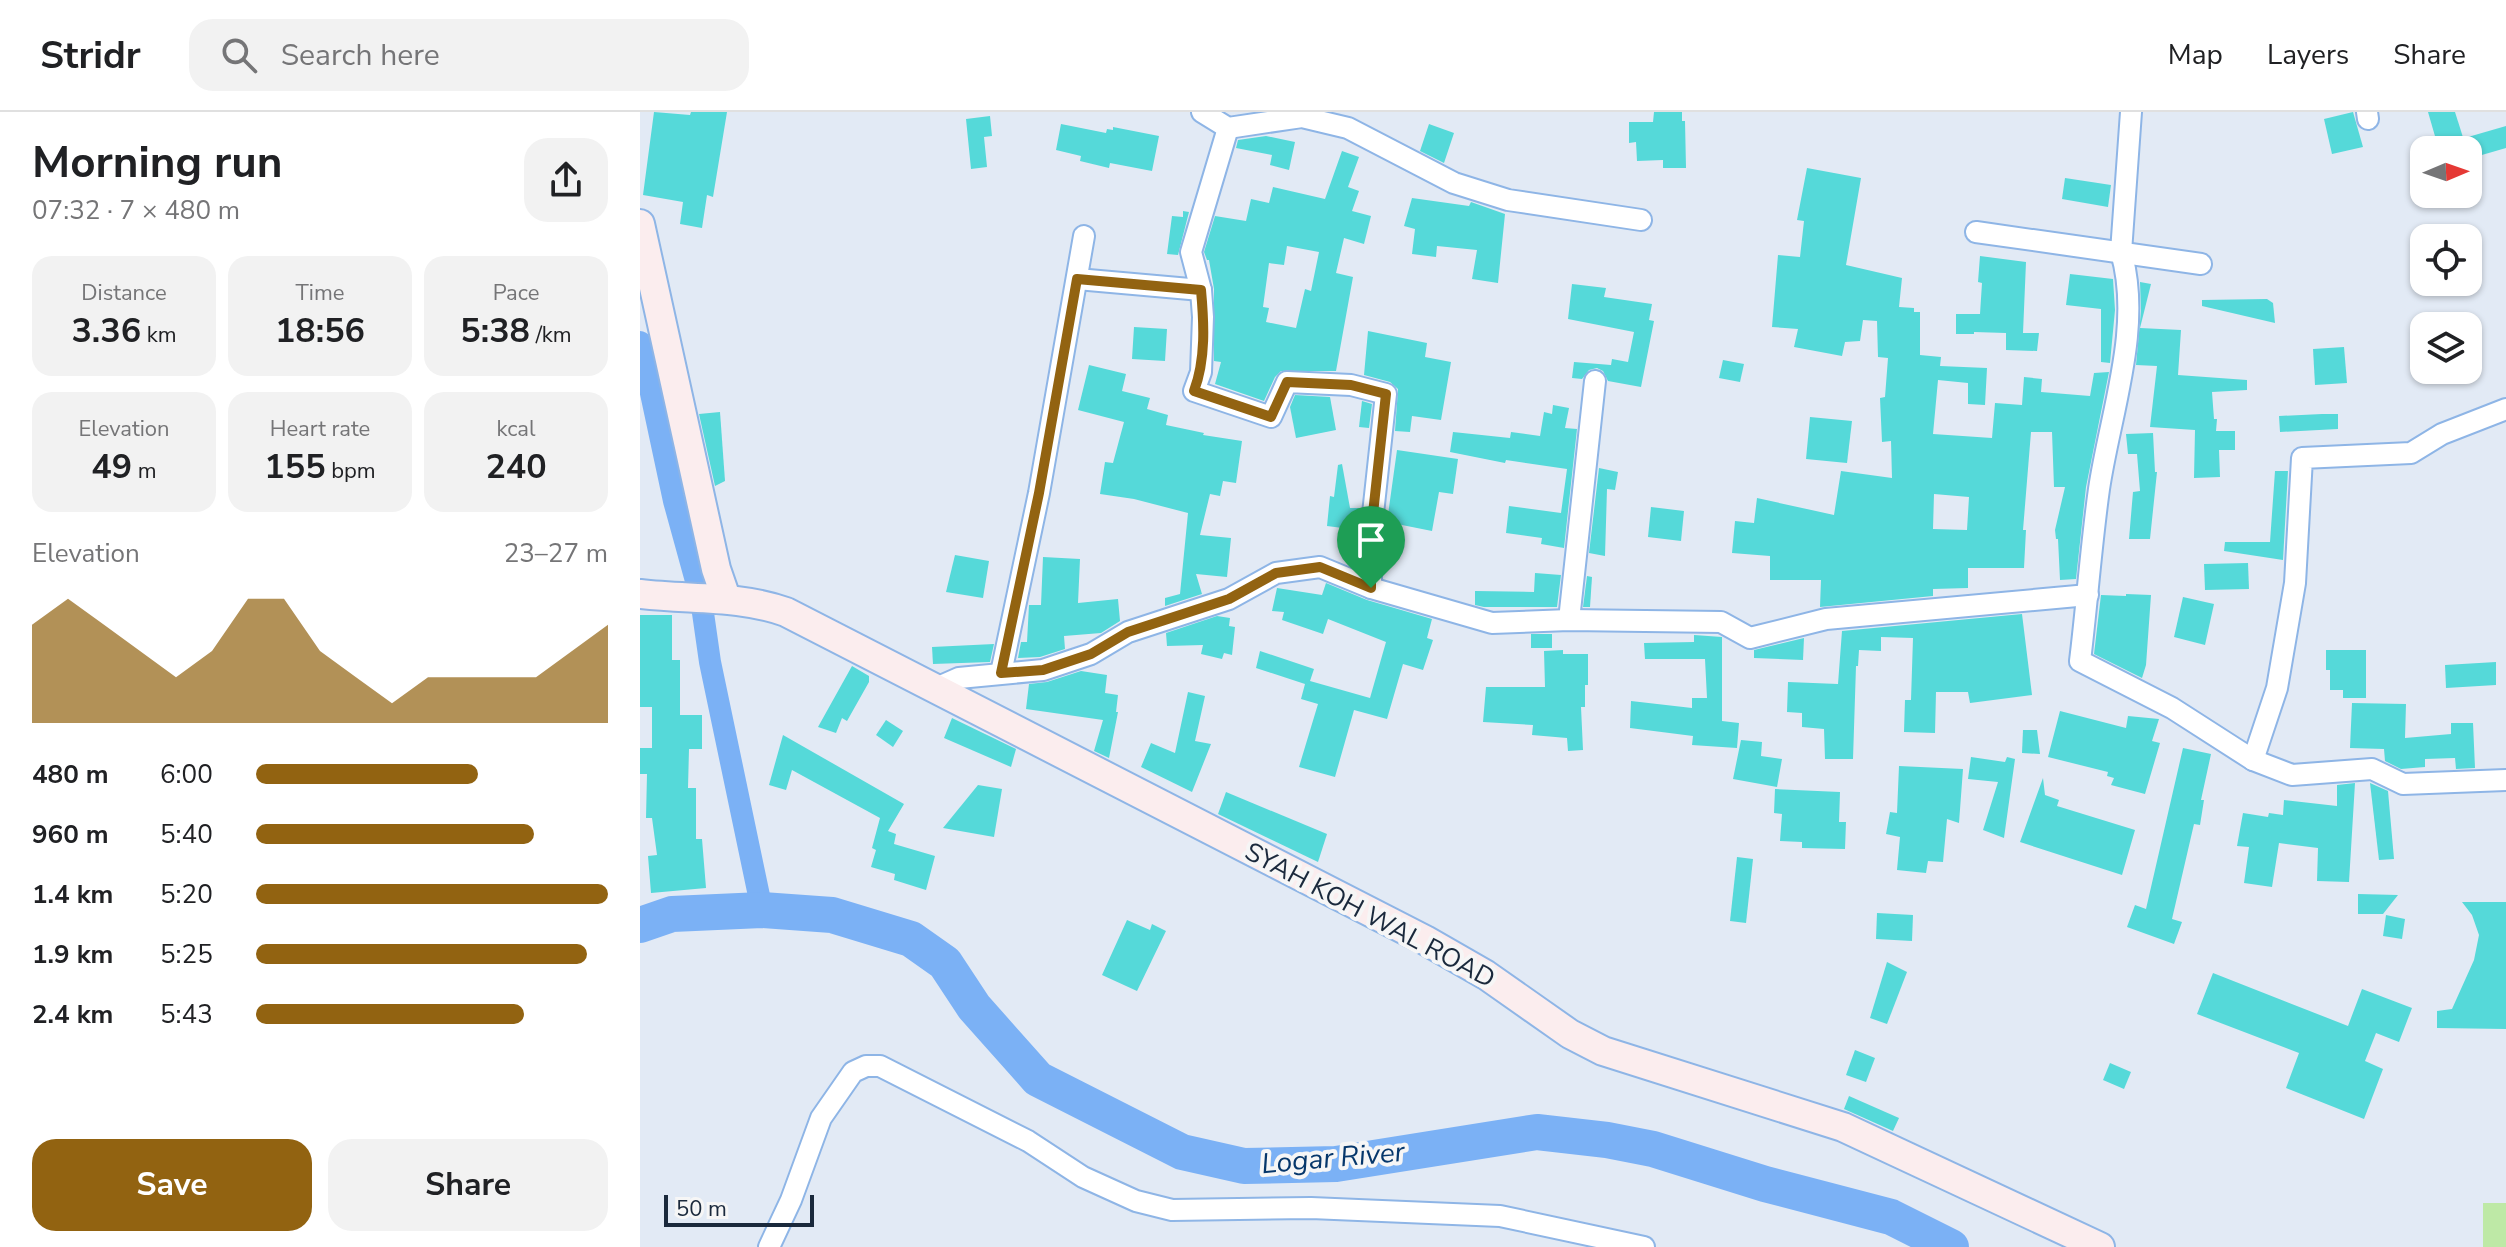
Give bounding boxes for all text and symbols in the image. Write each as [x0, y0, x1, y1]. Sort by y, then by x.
search box [189, 19, 749, 91]
text: Stridr [40, 30, 141, 81]
icon: search [217, 33, 261, 77]
text: Search here [281, 35, 440, 76]
text: Map [2168, 36, 2223, 74]
text: Layers [2267, 36, 2349, 74]
text: Share [2393, 36, 2466, 74]
text: Morning run [32, 133, 282, 193]
north arrow [2410, 136, 2482, 208]
map controls [2410, 136, 2482, 384]
button: share [524, 138, 608, 222]
text: 07:32 · 7 × 480 m [32, 193, 240, 228]
button: locate [2410, 224, 2482, 296]
text: Distance [81, 278, 167, 308]
text: Time [296, 278, 344, 308]
text: Pace [493, 278, 539, 308]
text: 3.36 [71, 308, 141, 354]
text: 18:56 [275, 308, 365, 354]
text: 5:38 [460, 308, 530, 354]
button: layers [2410, 312, 2482, 384]
text: km [141, 320, 177, 350]
text: /km [530, 320, 572, 350]
text: Elevation [78, 414, 170, 444]
text: Heart rate [270, 414, 370, 444]
text: kcal [497, 414, 536, 444]
text: 49 [91, 444, 132, 490]
text: 155 [264, 444, 326, 490]
text: 240 [485, 444, 547, 490]
text: m [132, 456, 157, 486]
text: bpm [326, 456, 376, 486]
pin [1337, 506, 1405, 588]
icon: arrive [1349, 518, 1393, 562]
text: Elevation [32, 536, 140, 571]
text: 23–27 m [504, 536, 608, 571]
text: 480 m [32, 757, 109, 792]
text: 6:00 [160, 757, 213, 792]
text: 960 m [32, 817, 109, 852]
text: 5:40 [160, 817, 213, 852]
street label: SYAH KOH WAL ROAD [1239, 834, 1501, 996]
text: 1.4 km [32, 877, 113, 912]
text: 5:20 [160, 877, 213, 912]
text: 1.9 km [32, 937, 113, 972]
text: 5:25 [160, 937, 213, 972]
text: 2.4 km [32, 997, 113, 1032]
text: 5:43 [160, 997, 213, 1032]
water label: Logar River [1260, 1133, 1407, 1183]
button: Save [32, 1139, 312, 1231]
button: Share [328, 1139, 608, 1231]
scale bar [664, 1191, 814, 1227]
text: 50 m [676, 1194, 727, 1224]

